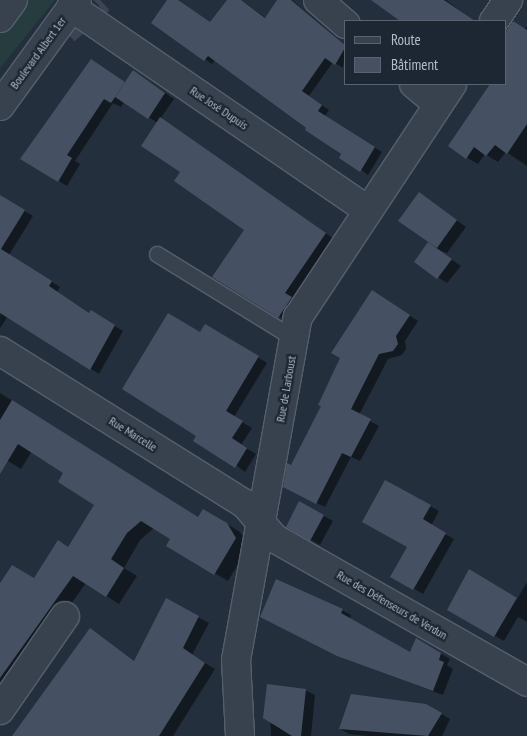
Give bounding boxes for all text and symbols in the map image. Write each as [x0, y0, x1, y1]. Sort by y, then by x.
street label: Boulevard Albert 1er [7, 14, 69, 92]
legend [344, 20, 507, 85]
text: Route [391, 30, 421, 49]
text: Bâtiment [391, 55, 438, 74]
street label: Rue José Dupuis [187, 83, 251, 133]
street label: Rue de Larboust [273, 355, 299, 423]
street label: Rue Marcelle [106, 414, 160, 454]
street label: Rue des Défenseurs de Verdun [334, 567, 450, 643]

